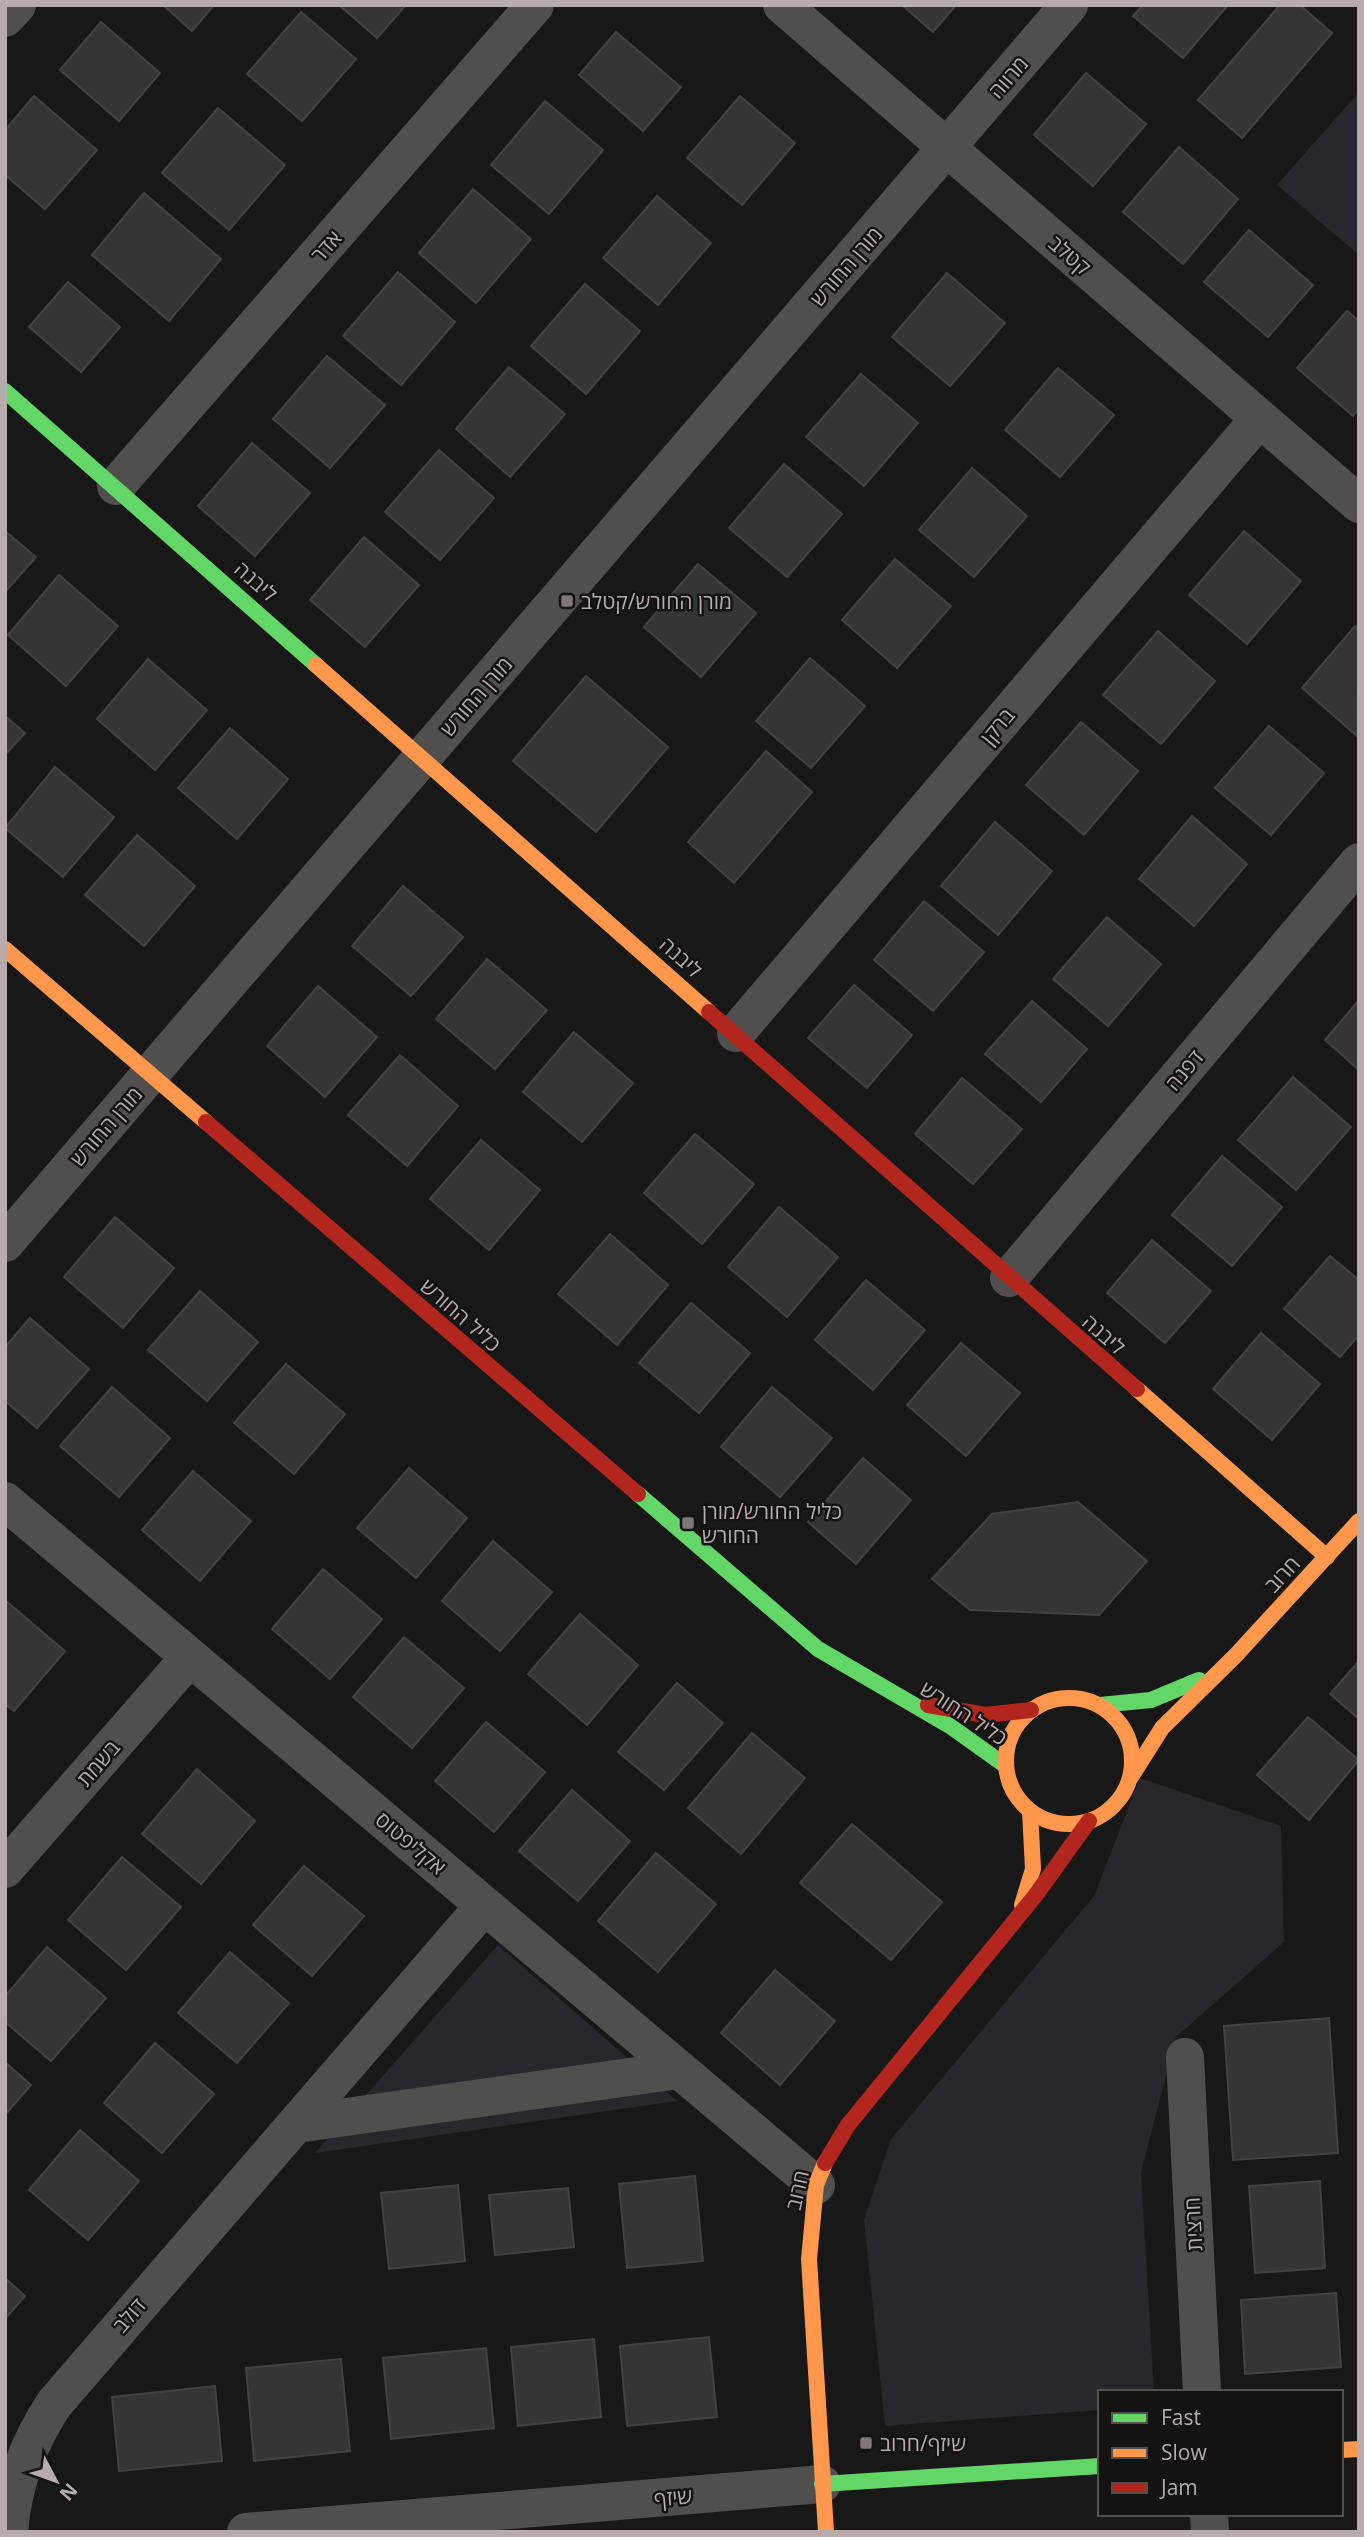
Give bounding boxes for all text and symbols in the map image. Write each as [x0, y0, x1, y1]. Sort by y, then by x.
street label: מרווה [982, 50, 1034, 104]
street label: מורן החורש [804, 220, 888, 312]
street label: אדר [304, 224, 348, 268]
street label: קטלב [1043, 229, 1097, 281]
street label: ליבנה [229, 555, 283, 607]
place label: מורן החורש/קטלב [581, 587, 732, 615]
marker: מורן החורש/קטלב [559, 593, 575, 609]
street label: מורן החורש [434, 650, 518, 742]
street label: ברקן [974, 702, 1020, 750]
street label: ליבנה [654, 930, 708, 984]
street label: דפנה [1159, 1043, 1210, 1096]
street label: מורן החורש [64, 1080, 148, 1172]
street label: כליל החורש [415, 1272, 507, 1358]
street label: ליבנה [1077, 1308, 1131, 1360]
place label: כליל החורש/מורן החורש [702, 1497, 842, 1549]
marker: כליל החורש/מורן החורש [680, 1515, 696, 1531]
street label: חרוב [1258, 1550, 1306, 1598]
street label: כליל החורש [915, 1675, 1013, 1751]
street label: בשמת [70, 1734, 126, 1792]
street label: אקליפטוס [370, 1805, 452, 1881]
street label: חרוב [779, 2167, 815, 2213]
street label: חרצית [1178, 2196, 1208, 2252]
street label: דולב [106, 2292, 152, 2338]
legend [1098, 2390, 1343, 2516]
text: Fast [1161, 2403, 1201, 2431]
place label: שיזף/חרוב [880, 2429, 966, 2457]
marker: שיזף/חרוב [858, 2435, 874, 2451]
text: Slow [1161, 2438, 1207, 2466]
north arrow [21, 2446, 91, 2516]
text: Jam [1159, 2473, 1198, 2501]
text: N [54, 2478, 84, 2507]
street label: שיזף [653, 2481, 693, 2513]

